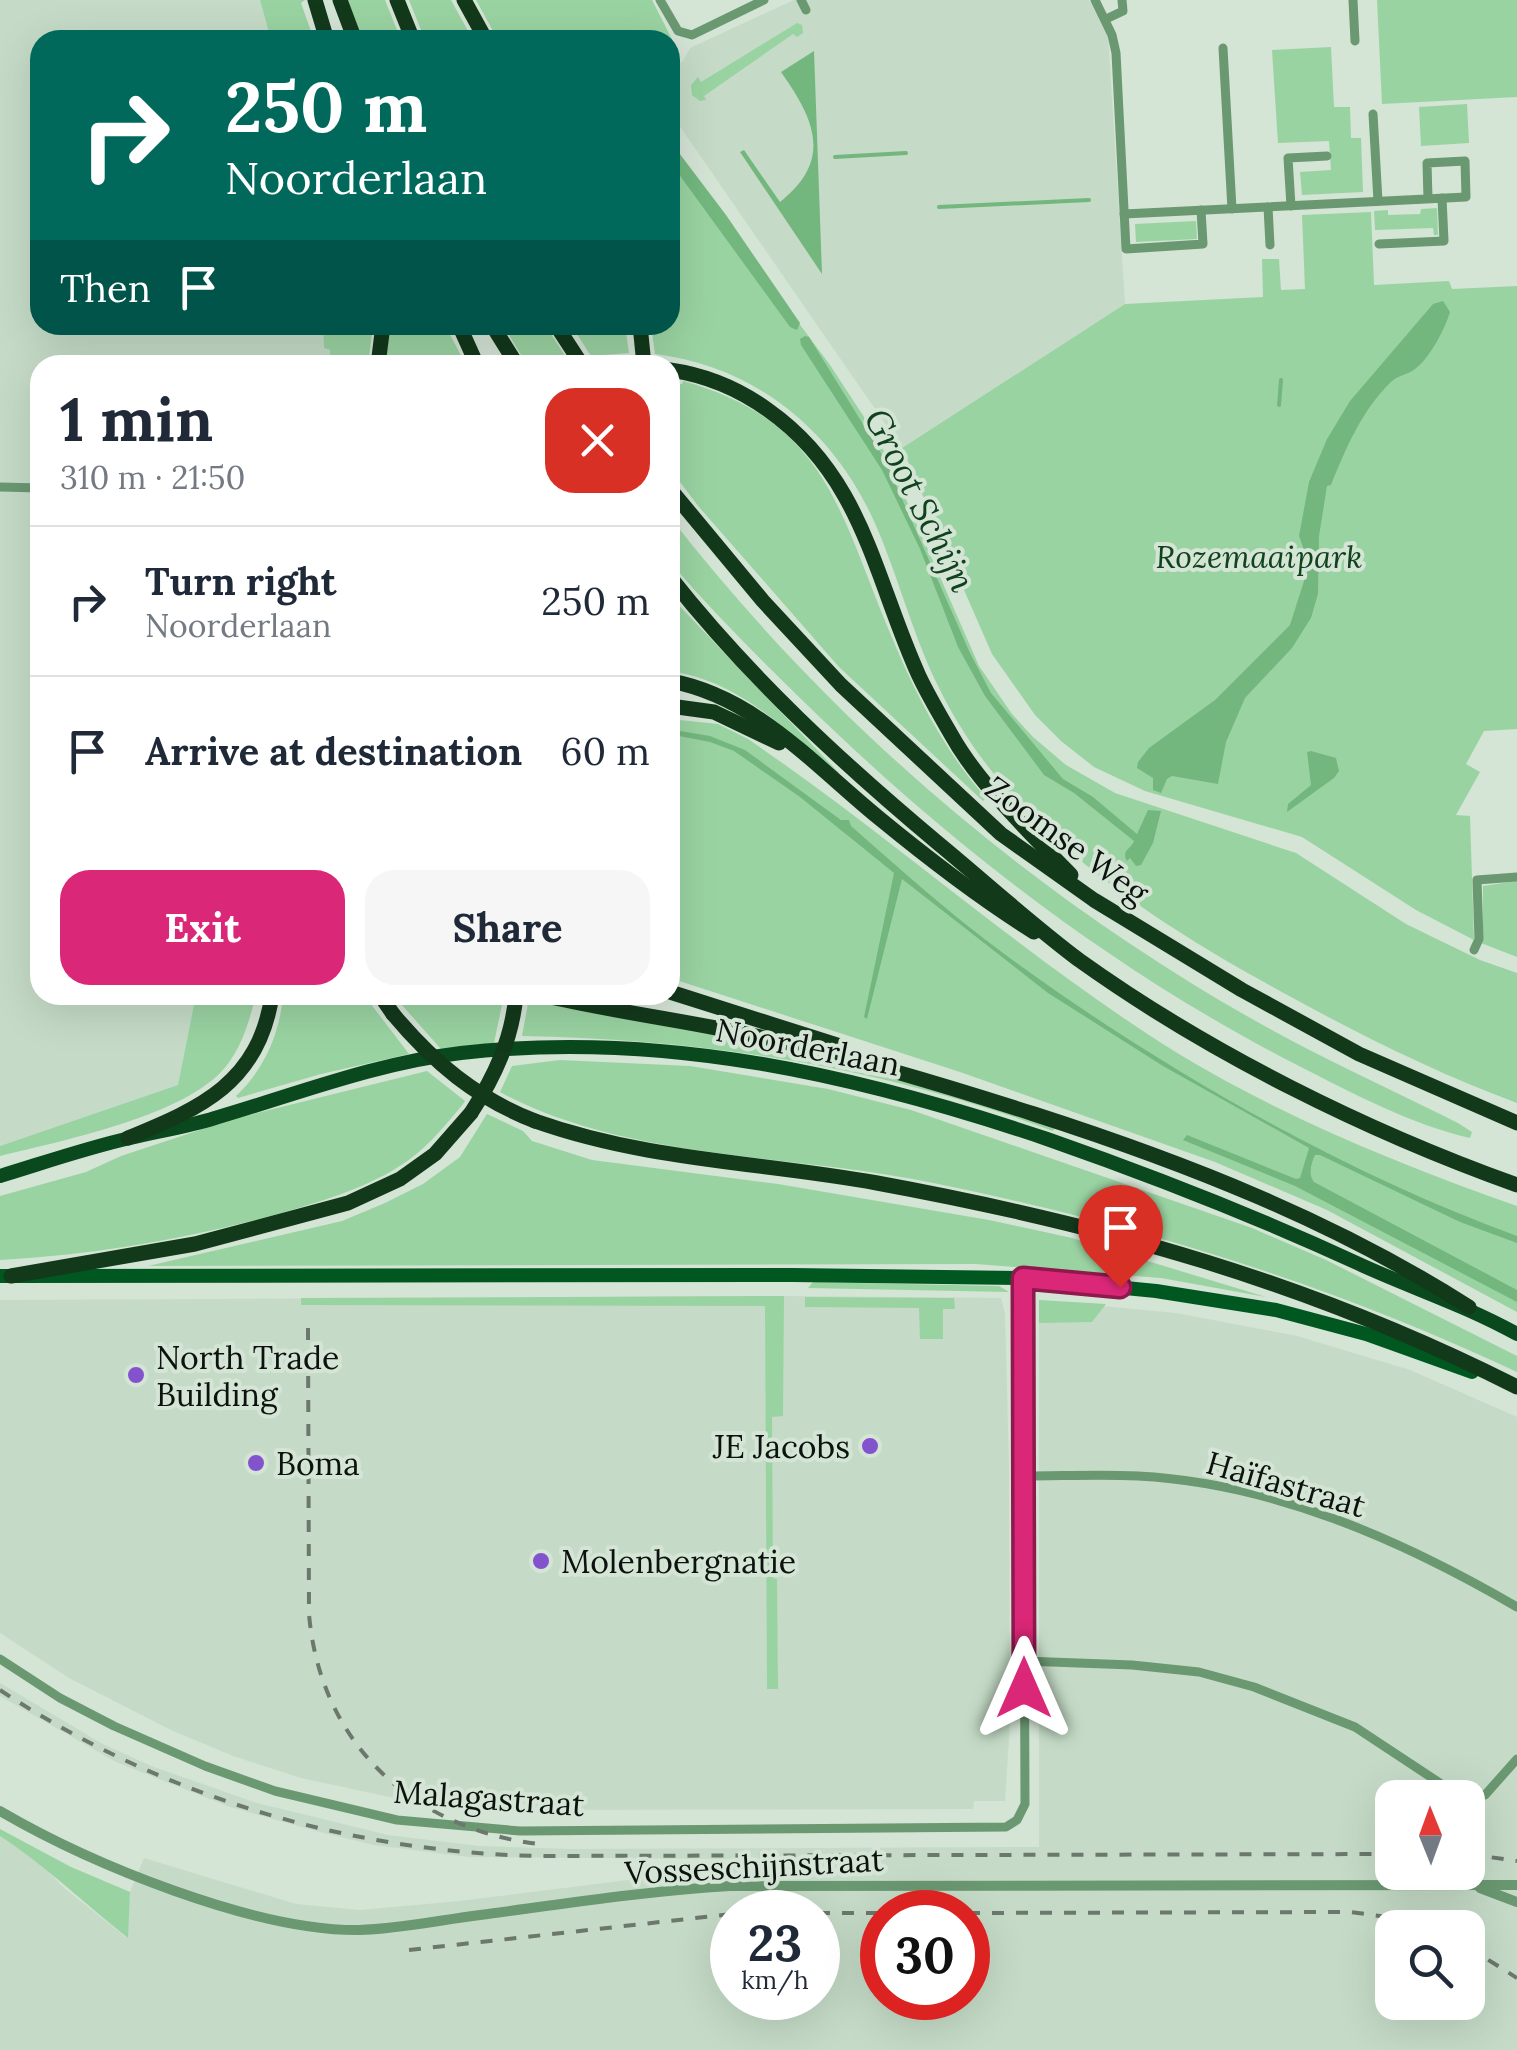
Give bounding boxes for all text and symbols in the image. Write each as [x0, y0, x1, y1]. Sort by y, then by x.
text: 250 m [225, 62, 427, 151]
icon: right [60, 70, 190, 200]
text: Noorderlaan [225, 149, 487, 206]
icon: arrive [171, 260, 226, 315]
text: Then [60, 264, 151, 312]
text: 1 min [60, 381, 213, 457]
button: close [545, 388, 650, 493]
water label: Groot Schijn [855, 401, 986, 600]
text: 310 m · 21:50 [60, 457, 245, 498]
park label: Rozemaaipark [1155, 536, 1363, 577]
text: Turn right [145, 557, 336, 605]
icon: right [60, 574, 115, 629]
text: 250 m [541, 577, 650, 625]
text: Noorderlaan [145, 605, 332, 646]
icon: arrive [60, 724, 115, 779]
text: Arrive at destination [145, 727, 522, 775]
text: 60 m [560, 727, 650, 775]
street label: Zoomse Weg [977, 767, 1158, 914]
button: Exit [60, 870, 345, 985]
button: Share [365, 870, 650, 985]
street label: Noorderlaan [713, 1009, 903, 1085]
pin [1078, 1185, 1163, 1288]
icon: arrive [1093, 1200, 1148, 1255]
place label: North Trade Building [156, 1337, 339, 1415]
marker: North Trade Building [125, 1364, 147, 1386]
place label: JE Jacobs [712, 1426, 850, 1467]
marker: JE Jacobs [859, 1435, 881, 1457]
street label: Haïfastraat [1202, 1442, 1371, 1526]
place label: Boma [276, 1443, 360, 1484]
marker: Boma [245, 1452, 267, 1474]
place label: Molenbergnatie [561, 1541, 796, 1582]
marker: Molenbergnatie [530, 1550, 552, 1572]
position arrow [972, 1636, 1076, 1740]
street label: Malagastraat [392, 1771, 586, 1825]
north arrow [1375, 1780, 1485, 1890]
map controls [1375, 1780, 1485, 2020]
street label: Vosseschijnstraat [623, 1839, 885, 1893]
speed limit sign: 30 [860, 1890, 990, 2020]
button: search [1375, 1910, 1485, 2020]
text: 23 [748, 1911, 802, 1975]
text: km/h [741, 1964, 809, 1996]

